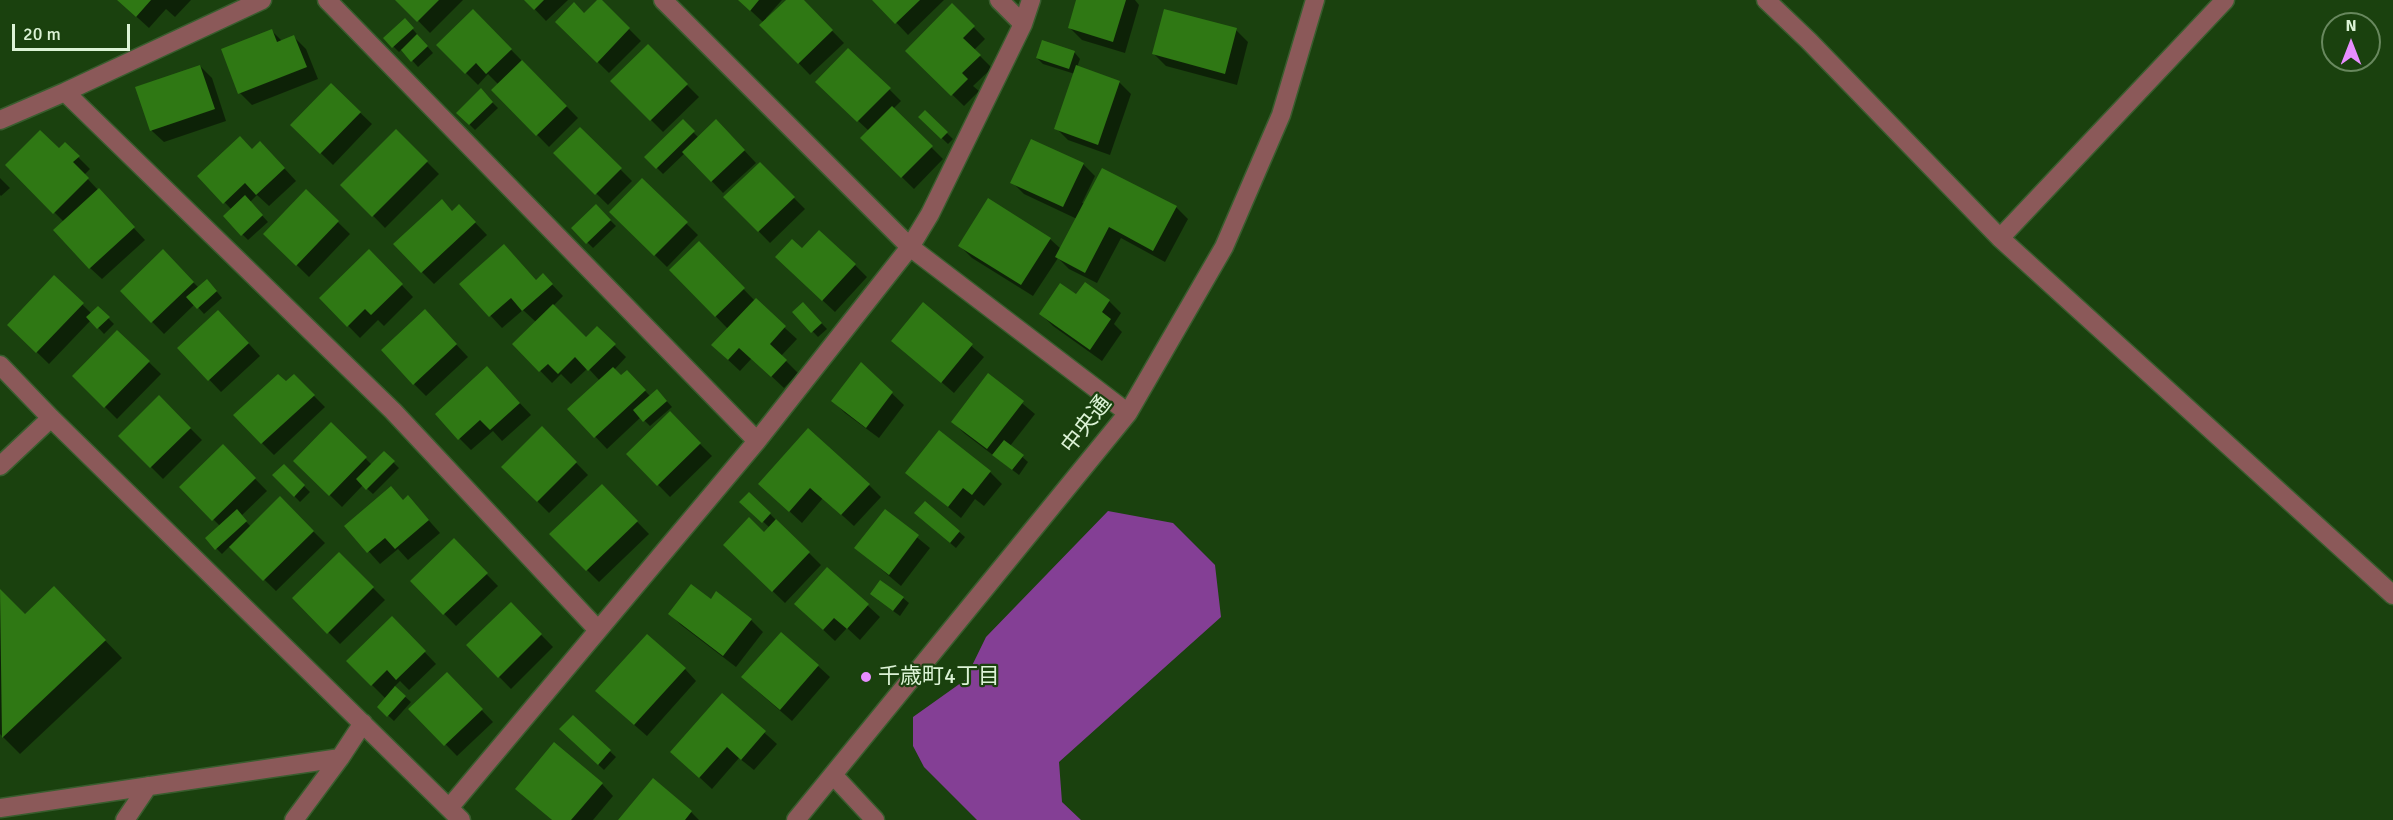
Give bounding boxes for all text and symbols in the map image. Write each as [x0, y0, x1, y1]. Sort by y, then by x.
scale bar [15, 12, 134, 50]
north arrow [2321, 12, 2381, 72]
text: N [2345, 16, 2357, 36]
text: 20 m [23, 23, 61, 45]
street label: 中央通 [1056, 391, 1118, 459]
place label: 千歳町4丁目 [878, 664, 1000, 690]
marker: 千歳町4丁目 [859, 670, 873, 684]

